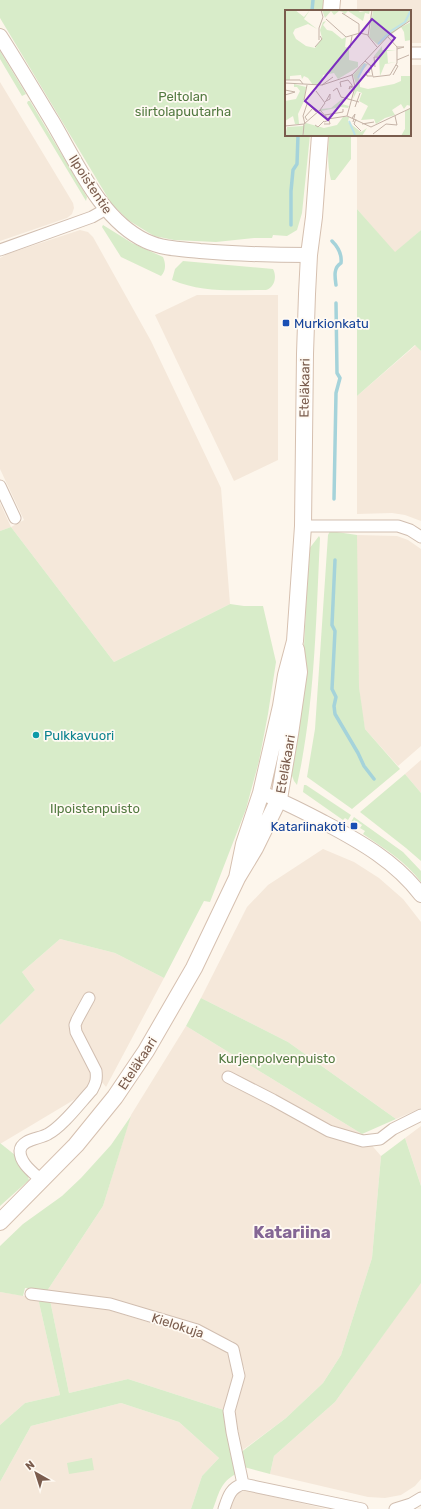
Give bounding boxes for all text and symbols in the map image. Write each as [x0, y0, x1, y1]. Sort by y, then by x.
inset map [285, 10, 411, 136]
park label: Peltolan siirtolapuutarha [135, 89, 231, 119]
street label: Ilpoistentie [66, 152, 115, 217]
place label: Murkionkatu [294, 316, 369, 331]
marker: Murkionkatu [281, 318, 291, 328]
street label: Eteläkaari [296, 358, 313, 418]
place label: Pulkkavuori [44, 728, 114, 743]
marker: Pulkkavuori [31, 730, 41, 740]
street label: Eteläkaari [273, 734, 298, 795]
park label: Ilpoistenpuisto [50, 801, 140, 816]
place label: Katariinakoti [271, 819, 346, 834]
marker: Katariinakoti [349, 821, 359, 831]
street label: Eteläkaari [115, 1034, 160, 1092]
park label: Kurjenpolvenpuisto [218, 1051, 336, 1066]
district label: Katariina [253, 1222, 331, 1242]
street label: Kielokuja [150, 1310, 206, 1341]
north arrow [16, 1453, 56, 1493]
text: N [23, 1458, 37, 1473]

